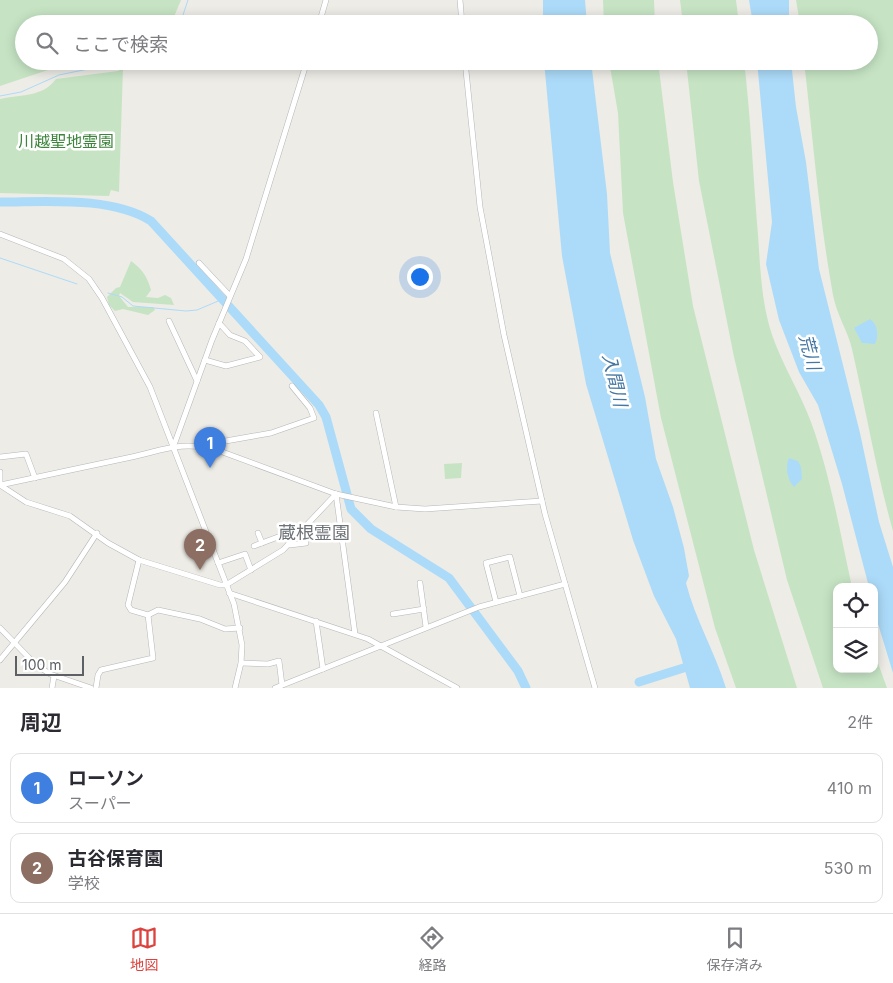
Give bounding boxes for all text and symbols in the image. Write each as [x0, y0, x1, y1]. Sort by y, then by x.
search box [15, 15, 878, 70]
icon: search [33, 29, 61, 57]
text: ここで検索 [73, 33, 168, 56]
park label: 川越聖地霊園 [18, 131, 114, 151]
your location [407, 264, 433, 290]
water label: 荒川 [795, 332, 825, 374]
water label: 入間川 [599, 351, 632, 411]
pin: 1 [194, 427, 226, 468]
district label: 蔵根霊園 [278, 522, 350, 543]
pin: 2 [184, 529, 216, 570]
map controls [833, 583, 878, 673]
button: locate [833, 583, 878, 628]
button: layers [833, 628, 878, 673]
scale bar [15, 653, 84, 676]
text: 100 m [22, 656, 62, 673]
text: 周辺 [20, 710, 62, 735]
text: 2件 [847, 712, 873, 732]
text: ローソン [68, 767, 144, 790]
text: 1 [34, 778, 40, 798]
text: 410 m [827, 778, 872, 798]
text: スーパー [68, 793, 132, 813]
text: 古谷保育園 [68, 847, 163, 870]
text: 2 [32, 858, 42, 878]
text: 530 m [824, 858, 872, 878]
text: 学校 [68, 873, 100, 893]
tab: 地図 [130, 924, 158, 974]
tab: 経路 [418, 924, 446, 974]
tab: 保存済み [707, 924, 763, 974]

